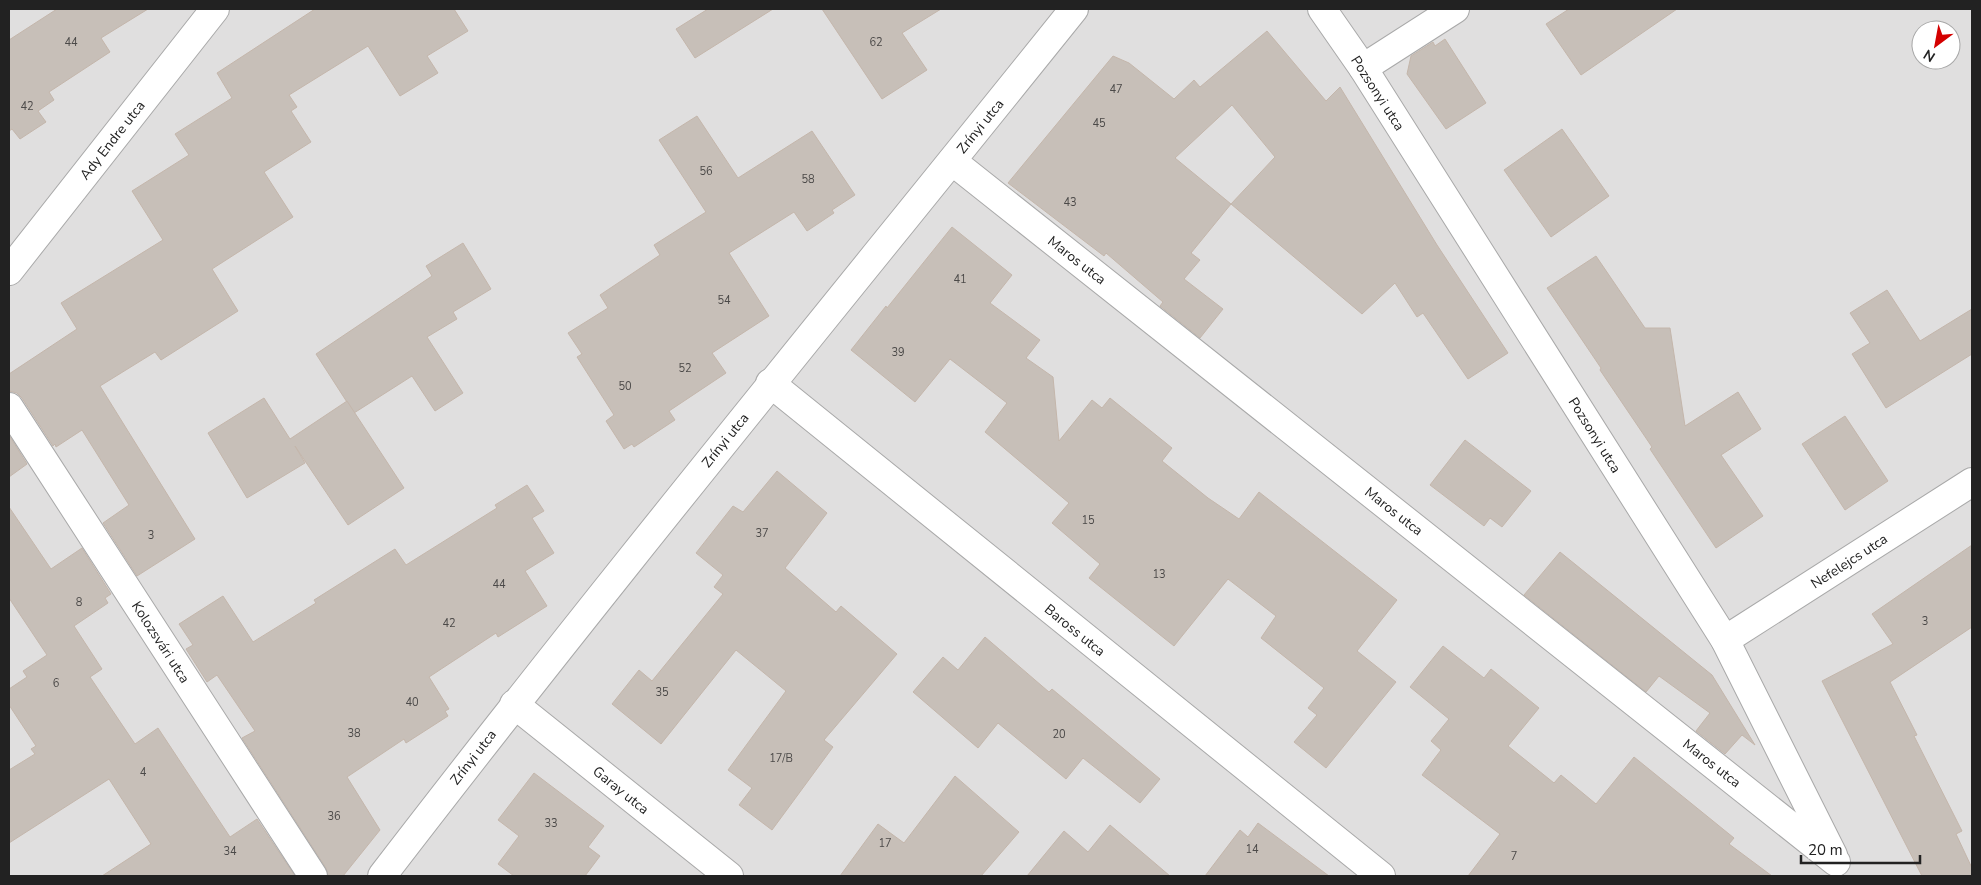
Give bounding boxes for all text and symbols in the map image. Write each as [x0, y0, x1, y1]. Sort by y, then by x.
north arrow [1911, 20, 1961, 70]
house number: 44 [64, 35, 78, 50]
house number: 62 [869, 35, 883, 50]
text: N [1920, 45, 1939, 66]
street label: Pozsonyi utca [1346, 52, 1409, 134]
house number: 47 [1109, 82, 1123, 97]
street label: Zrínyi utca [953, 95, 1008, 158]
street label: Ady Endre utca [75, 97, 149, 184]
house number: 42 [20, 99, 34, 114]
house number: 45 [1092, 116, 1106, 131]
house number: 56 [699, 164, 713, 179]
house number: 58 [801, 172, 815, 187]
house number: 43 [1063, 195, 1077, 210]
street label: Maros utca [1044, 232, 1110, 289]
house number: 41 [953, 272, 967, 287]
house number: 54 [717, 293, 731, 308]
house number: 39 [891, 345, 905, 360]
house number: 52 [678, 361, 692, 376]
house number: 50 [618, 379, 632, 394]
street label: Pozsonyi utca [1564, 394, 1625, 477]
street label: Zrínyi utca [698, 409, 753, 472]
street label: Maros utca [1361, 483, 1427, 540]
house number: 15 [1081, 513, 1095, 528]
house number: 37 [755, 526, 769, 541]
house number: 3 [148, 528, 154, 543]
street label: Nefelejcs utca [1807, 530, 1891, 593]
house number: 13 [1152, 567, 1166, 582]
house number: 44 [492, 577, 506, 592]
house number: 8 [76, 595, 83, 610]
street label: Kolozsvári utca [127, 598, 194, 687]
street label: Baross utca [1040, 600, 1109, 661]
house number: 3 [1922, 614, 1928, 629]
house number: 42 [442, 616, 456, 631]
house number: 6 [53, 676, 60, 691]
house number: 35 [655, 685, 669, 700]
house number: 40 [405, 695, 419, 710]
house number: 38 [347, 726, 361, 741]
street label: Zrínyi utca [446, 726, 501, 789]
house number: 20 [1052, 727, 1066, 742]
street label: Maros utca [1679, 735, 1745, 792]
house number: 17/B [769, 751, 793, 766]
street label: Garay utca [589, 762, 653, 819]
house number: 4 [140, 765, 147, 780]
house number: 36 [327, 809, 341, 824]
house number: 33 [544, 816, 558, 831]
scale bar [1801, 832, 1920, 864]
house number: 17 [878, 836, 892, 851]
text: 20 m [1808, 840, 1843, 860]
house number: 14 [1245, 842, 1259, 857]
house number: 34 [223, 844, 237, 859]
house number: 7 [1511, 849, 1517, 864]

